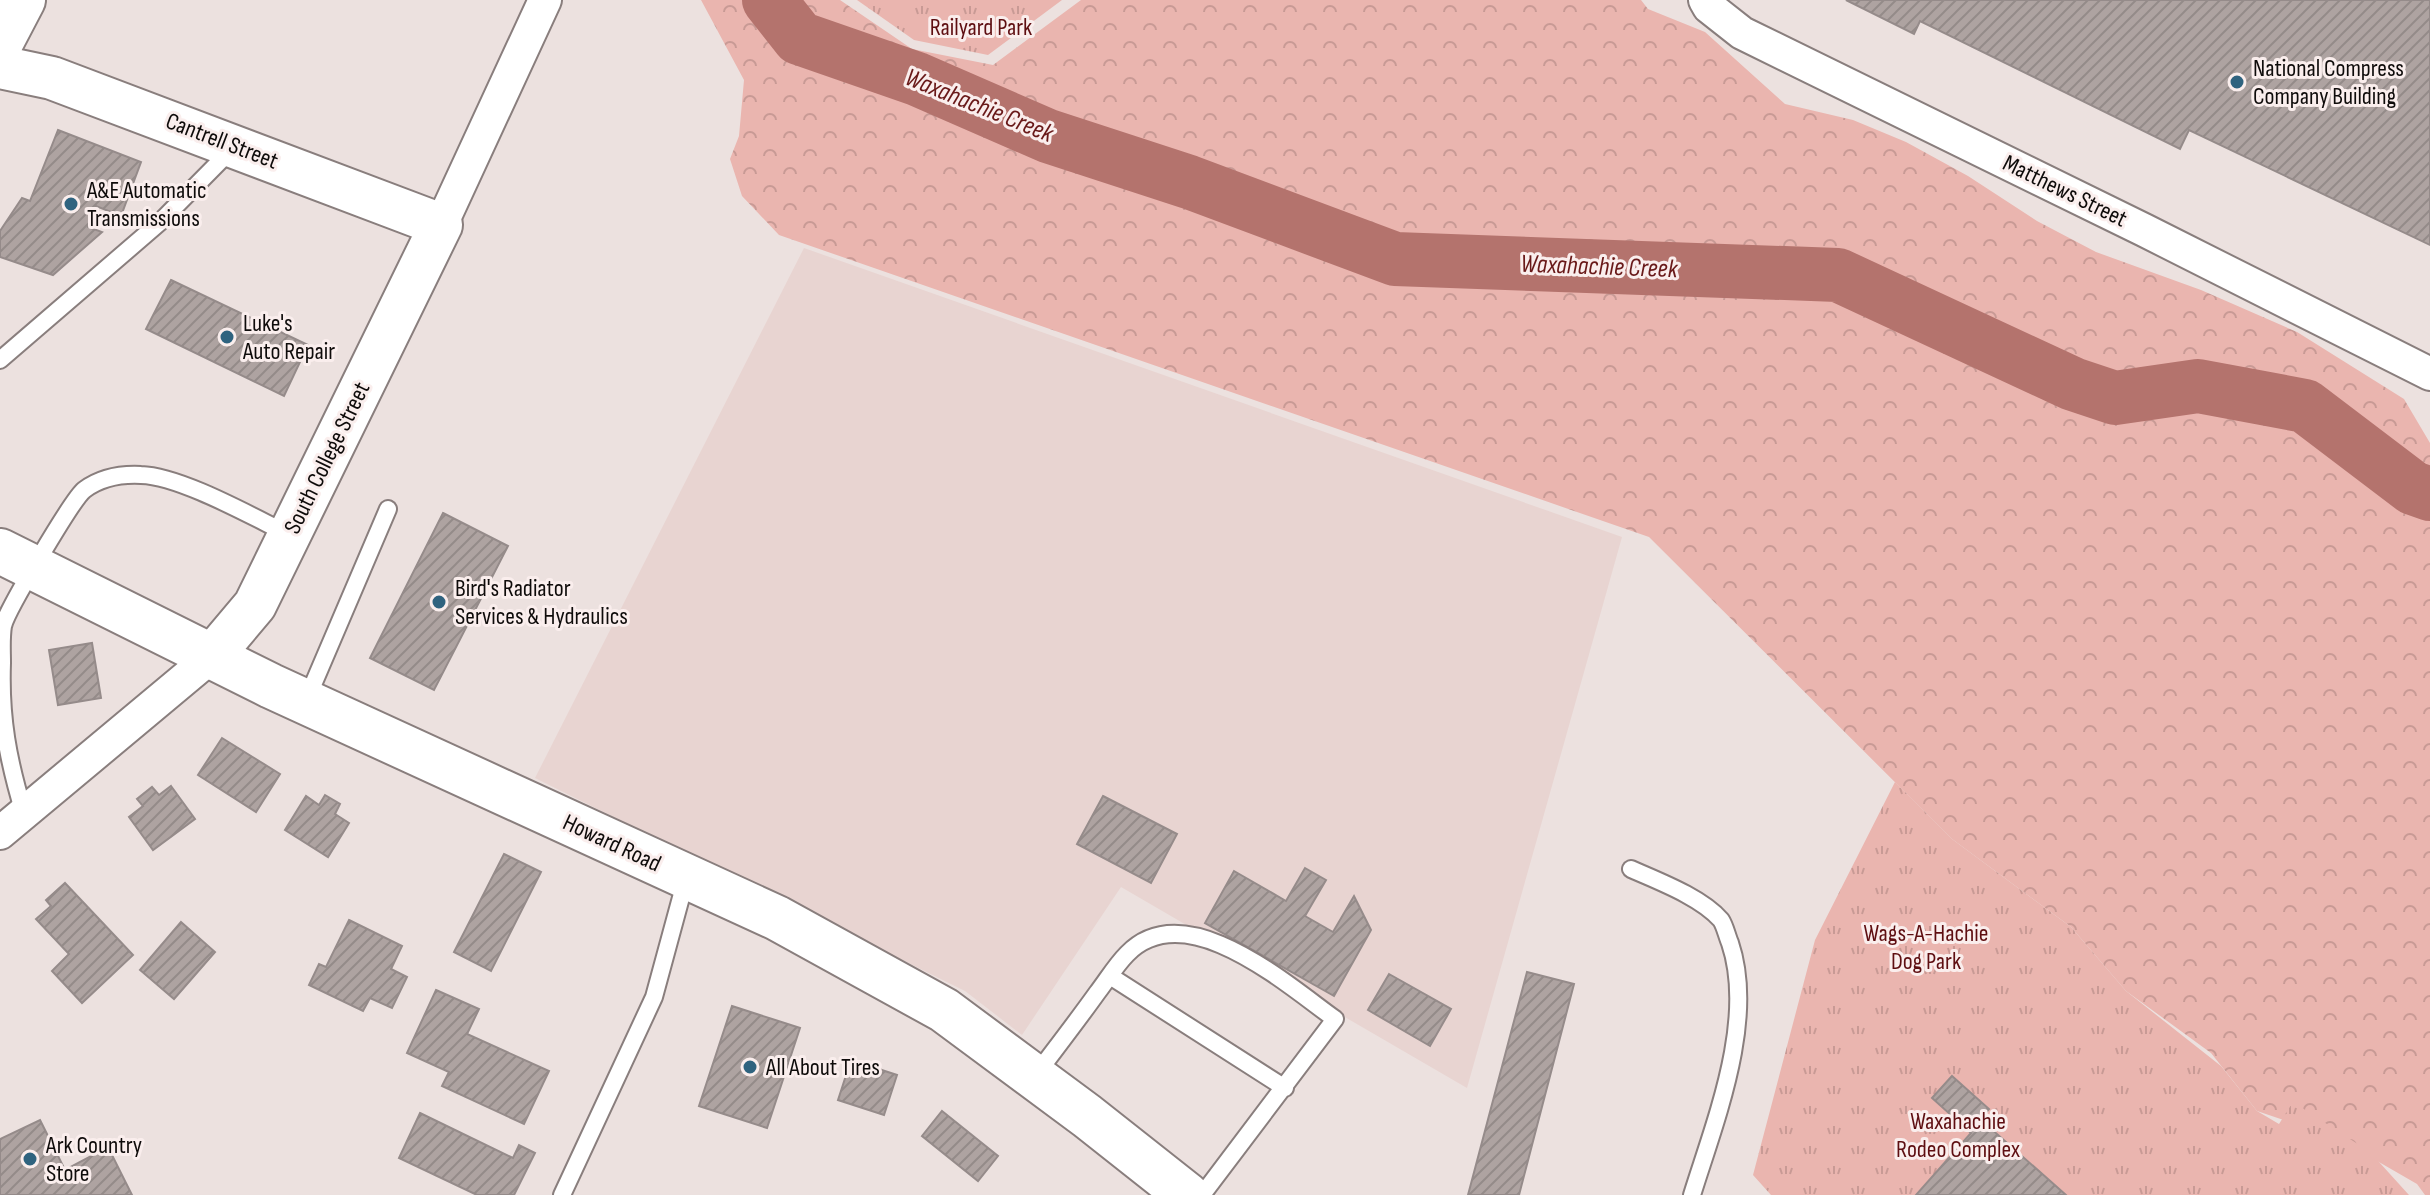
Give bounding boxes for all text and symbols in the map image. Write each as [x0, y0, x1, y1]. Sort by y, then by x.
park label: Railyard Park [930, 13, 1032, 42]
place label: National Compress Company Building [2253, 54, 2404, 111]
water label: Waxahachie Creek [900, 62, 1059, 150]
marker: National Compress Company Building [2228, 73, 2246, 91]
street label: Cantrell Street [162, 106, 282, 176]
street label: Matthews Street [1998, 148, 2132, 234]
place label: A&E Automatic Transmissions [86, 176, 207, 233]
marker: A&E Automatic Transmissions [62, 195, 80, 213]
water label: Waxahachie Creek [1520, 249, 1679, 285]
place label: Luke's Auto Repair [242, 309, 335, 366]
marker: Luke's Auto Repair [218, 328, 236, 346]
street label: South College Street [278, 377, 376, 539]
place label: Bird's Radiator Services & Hydraulics [455, 574, 628, 631]
marker: Bird's Radiator Services & Hydraulics [430, 593, 448, 611]
street label: Howard Road [558, 808, 666, 878]
park label: Wags-A-Hachie Dog Park [1864, 919, 1988, 976]
place label: All About Tires [765, 1053, 880, 1082]
marker: All About Tires [741, 1058, 759, 1076]
park label: Waxahachie Rodeo Complex [1896, 1107, 2020, 1164]
place label: Ark Country Store [45, 1131, 142, 1188]
marker: Ark Country Store [21, 1150, 39, 1168]

